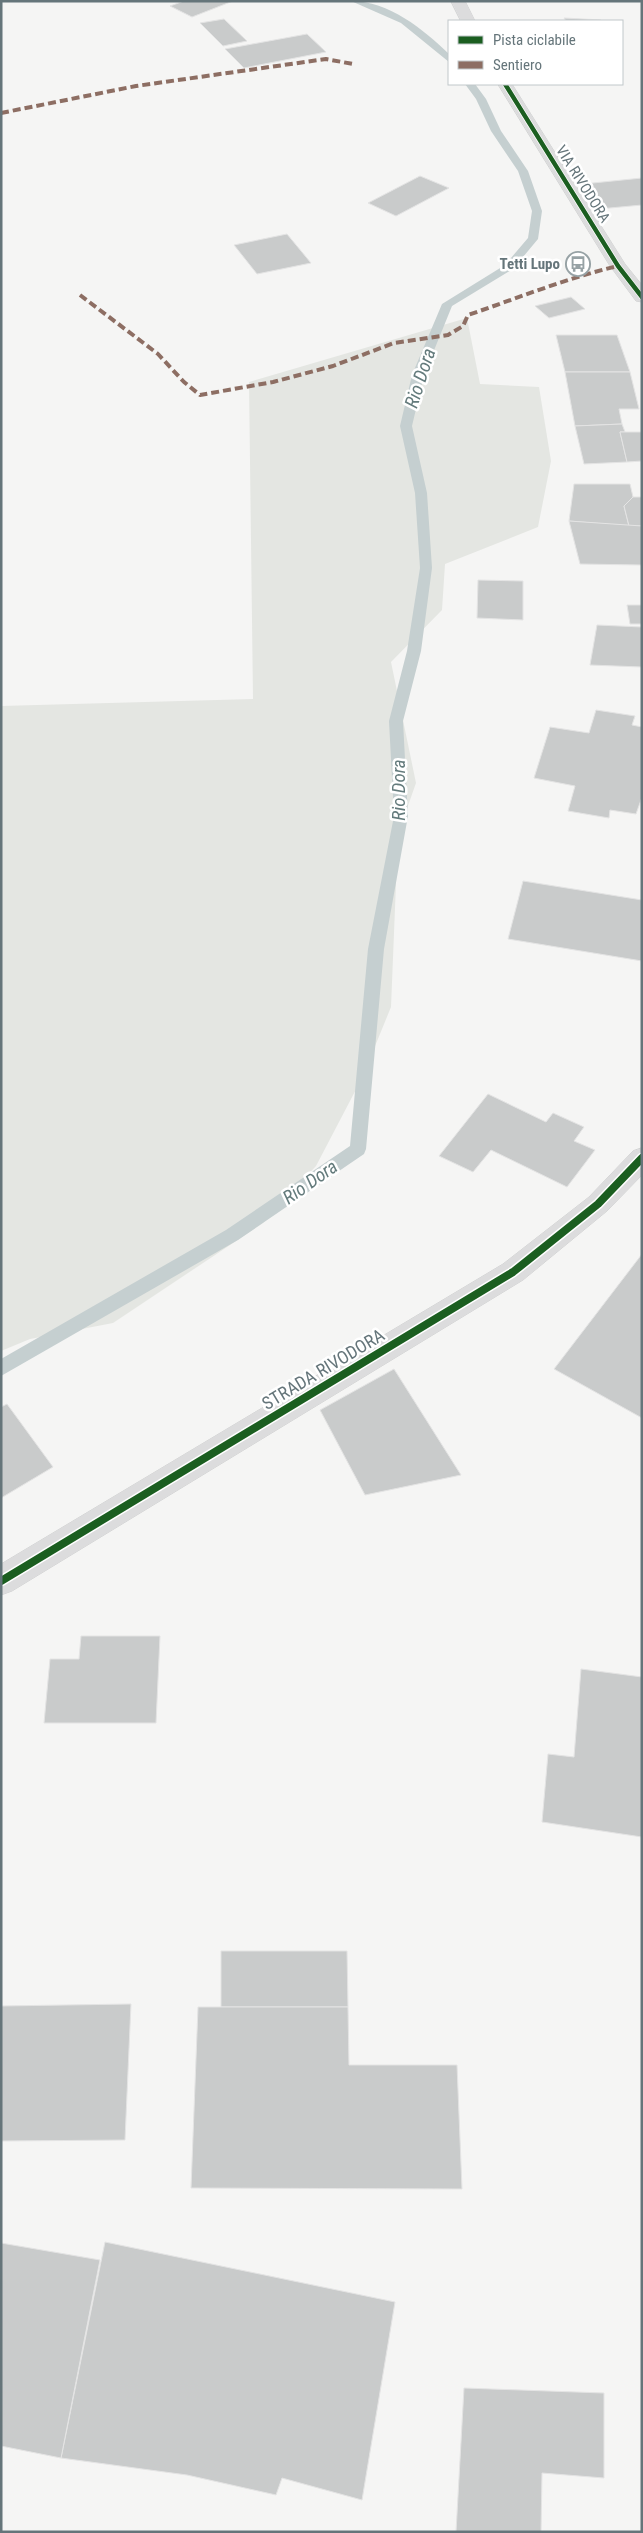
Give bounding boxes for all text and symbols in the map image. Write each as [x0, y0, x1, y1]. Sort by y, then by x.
legend [448, 20, 623, 85]
text: Pista ciclabile [493, 31, 576, 49]
text: Sentiero [493, 56, 542, 74]
street label: VIA RIVODORA [552, 142, 614, 226]
bus stop icon: Tetti Lupo [565, 251, 591, 277]
place label: Tetti Lupo [500, 255, 560, 273]
water label: Rio Dora [400, 345, 440, 411]
water label: Rio Dora [387, 759, 410, 821]
water label: Rio Dora [278, 1155, 342, 1209]
street label: STRADA RIVODORA [258, 1324, 389, 1414]

